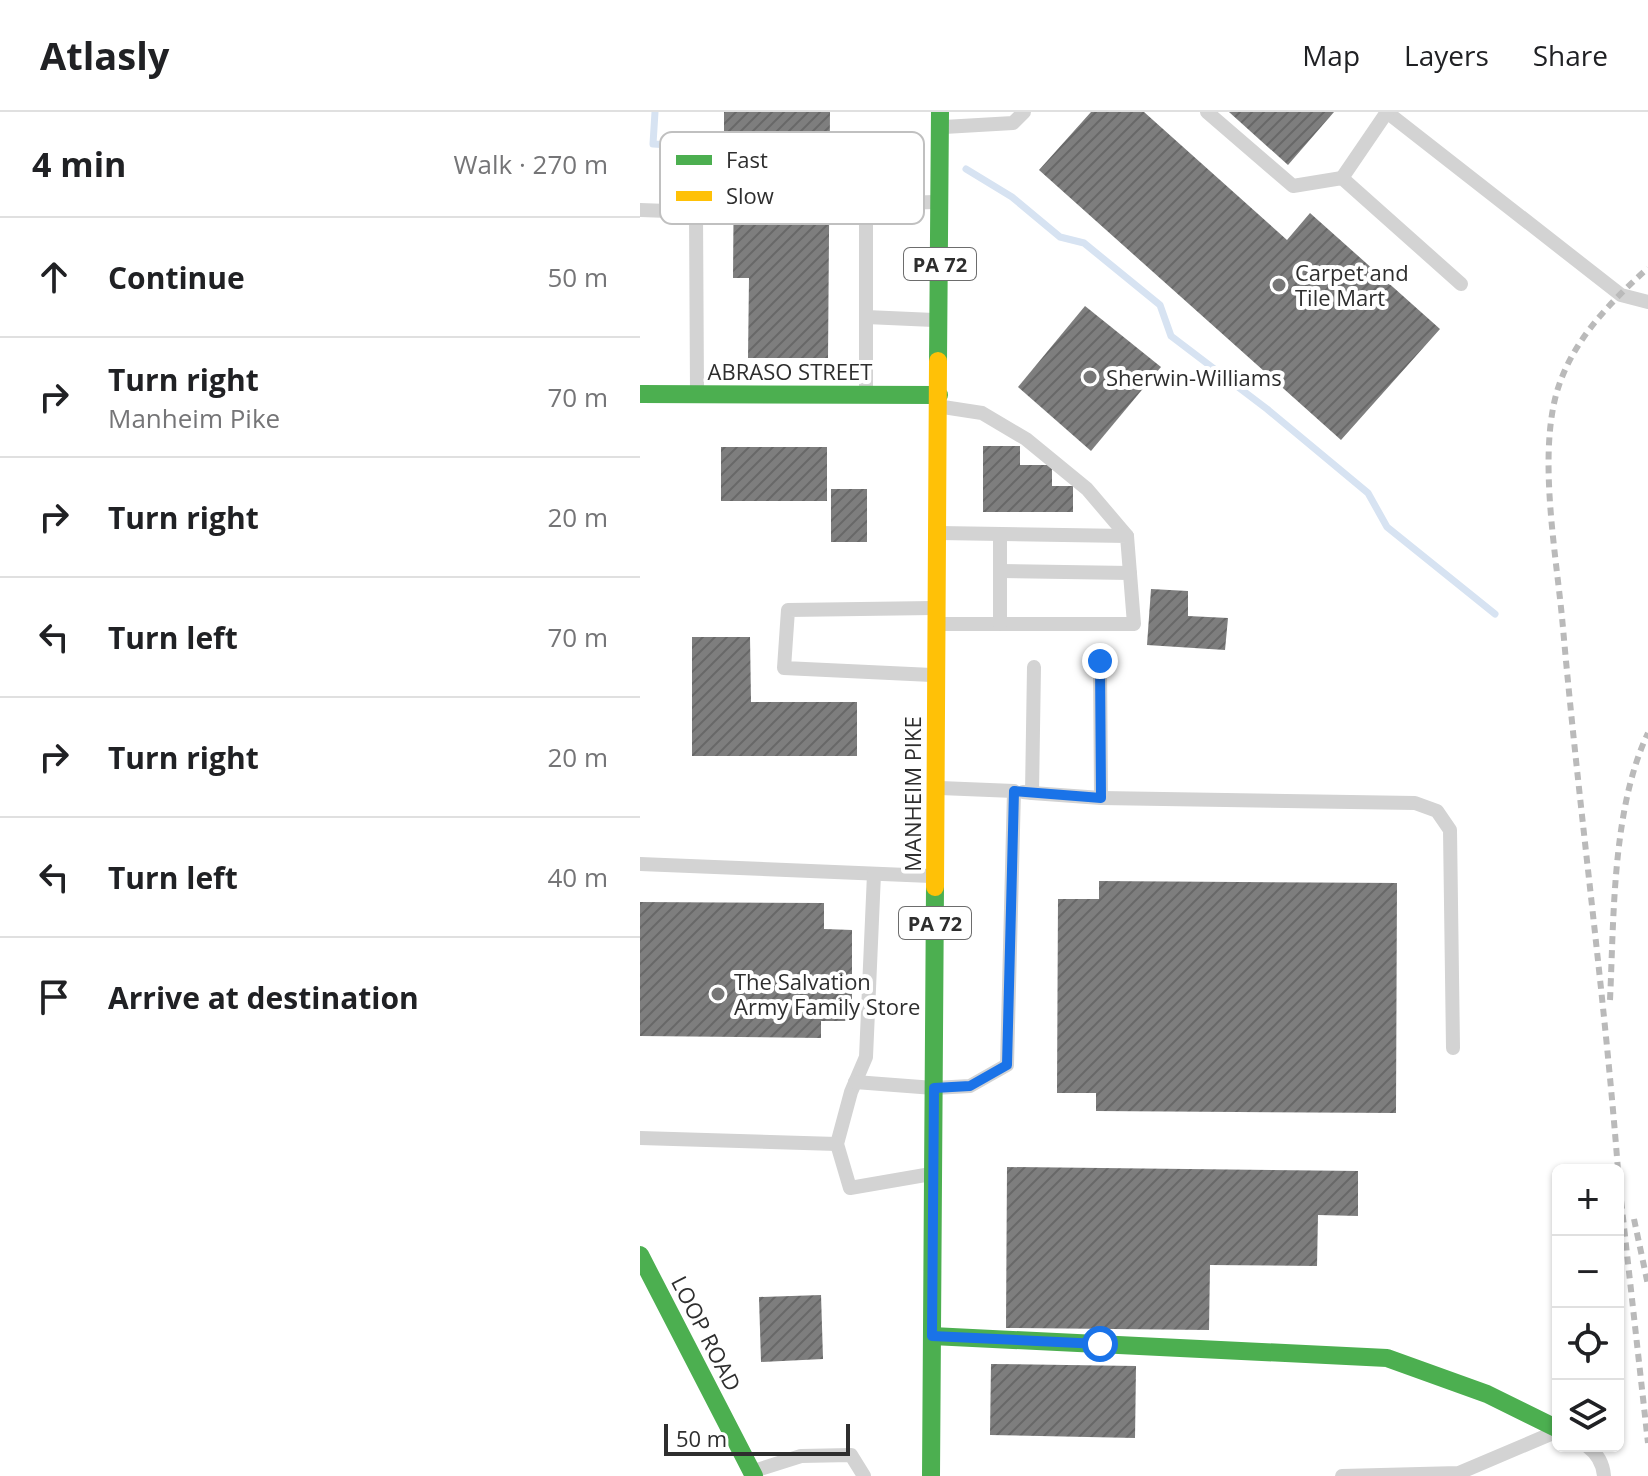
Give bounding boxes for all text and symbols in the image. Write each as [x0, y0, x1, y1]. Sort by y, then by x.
text: Atlasly [40, 29, 169, 81]
text: Map [1302, 36, 1360, 74]
text: Layers [1404, 36, 1489, 74]
text: Share [1533, 36, 1608, 74]
legend [660, 132, 924, 224]
text: 4 min [32, 141, 126, 187]
text: Fast [726, 144, 768, 174]
text: Walk · 270 m [454, 146, 608, 182]
text: Slow [726, 180, 774, 210]
road number: PA 72 [904, 248, 976, 280]
icon: ahead [32, 255, 76, 299]
text: Continue [108, 257, 245, 298]
place label: Carpet and Tile Mart [1295, 257, 1409, 312]
text: 50 m [547, 259, 608, 295]
marker: Carpet and Tile Mart [1270, 276, 1288, 294]
street label: ABRASO STREET [708, 356, 872, 386]
text: Turn right [108, 359, 259, 400]
place label: Sherwin-Williams [1106, 362, 1282, 392]
marker: Sherwin-Williams [1081, 368, 1099, 386]
icon: right [32, 375, 76, 419]
text: 70 m [547, 379, 608, 415]
text: Manheim Pike [108, 400, 280, 436]
icon: right [32, 495, 76, 539]
text: Turn right [108, 497, 259, 538]
text: 20 m [547, 499, 608, 535]
icon: left [32, 615, 76, 659]
text: Turn left [108, 617, 238, 658]
text: 70 m [547, 619, 608, 655]
route end [1082, 643, 1118, 679]
street label: MANHEIM PIKE [897, 716, 927, 872]
icon: right [32, 735, 76, 779]
text: Turn right [108, 737, 259, 778]
text: 20 m [547, 739, 608, 775]
icon: left [32, 855, 76, 899]
text: Turn left [108, 857, 238, 898]
text: 40 m [547, 859, 608, 895]
road number: PA 72 [899, 907, 971, 939]
place label: The Salvation Army Family Store [734, 966, 920, 1021]
icon: arrive [32, 975, 76, 1019]
text: Arrive at destination [108, 977, 419, 1018]
marker: The Salvation Army Family Store [709, 985, 727, 1003]
map controls [1552, 1164, 1624, 1452]
button: + [1552, 1164, 1624, 1236]
button: − [1552, 1236, 1624, 1308]
street label: LOOP ROAD [665, 1270, 749, 1396]
button: locate [1552, 1308, 1624, 1380]
route start [1082, 1326, 1118, 1362]
button: layers [1552, 1380, 1624, 1452]
scale bar [664, 1420, 850, 1456]
text: 50 m [676, 1423, 727, 1453]

